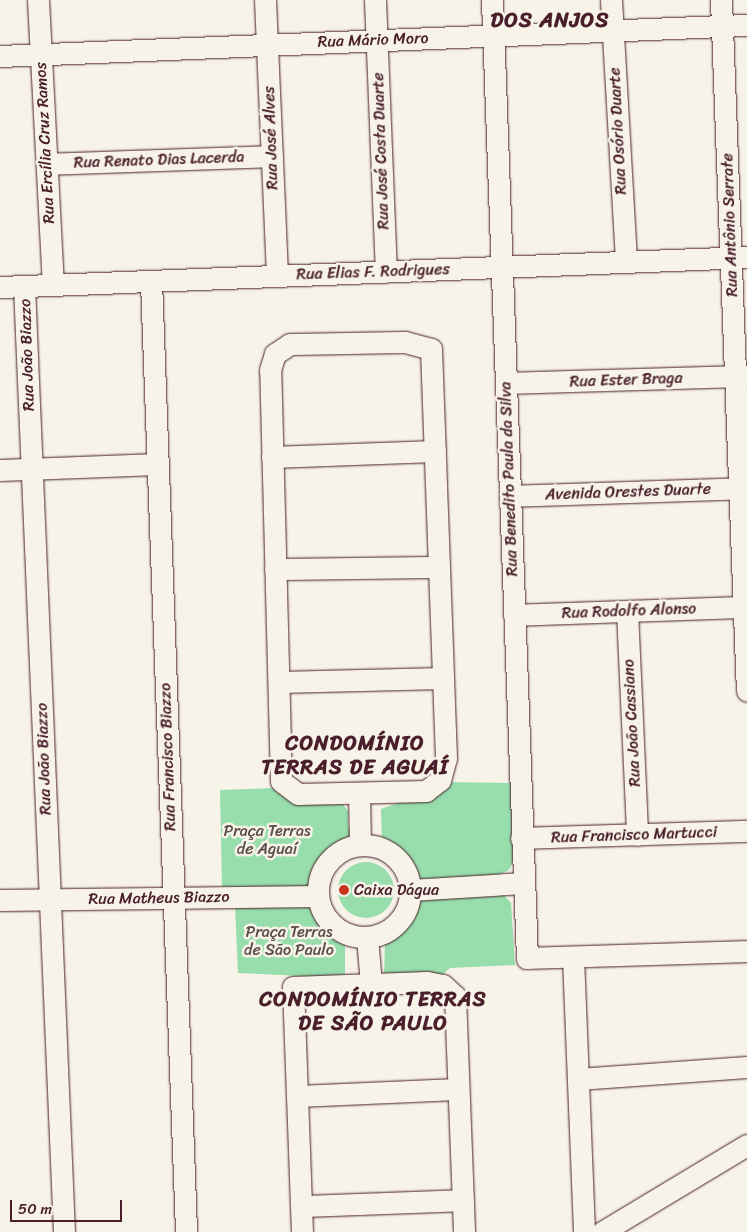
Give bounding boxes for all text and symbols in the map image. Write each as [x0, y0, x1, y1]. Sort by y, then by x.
district label: DOS ANJOS [490, 7, 610, 33]
street label: Rua Mário Moro [317, 28, 429, 52]
street label: Rua Ercília Cruz Ramos [31, 62, 59, 224]
street label: Rua Osório Duarte [605, 67, 631, 195]
street label: Rua José Costa Duarte [369, 72, 393, 230]
street label: Rua José Alves [260, 86, 282, 190]
street label: Rua Renato Dias Lacerda [73, 147, 245, 173]
street label: Rua Antônio Serrate [718, 153, 742, 297]
street label: Rua Elias F. Rodrigues [296, 260, 450, 284]
street label: Rua João Biazzo [15, 299, 39, 411]
street label: Rua Ester Braga [569, 368, 683, 392]
street label: Rua Benedito Paula da Silva [496, 381, 522, 577]
street label: Avenida Orestes Duarte [545, 480, 711, 504]
street label: Rua Rodolfo Alonso [561, 599, 697, 623]
street label: Rua João Cassiano [619, 658, 645, 788]
street label: Rua Francisco Biazzo [156, 683, 180, 831]
street label: Rua João Biazzo [32, 703, 56, 815]
district label: CONDOMÍNIO TERRAS DE AGUAÍ [259, 730, 451, 780]
park label: Praça Terras de Aguaí [223, 821, 311, 859]
street label: Rua Francisco Martucci [551, 823, 717, 847]
place label: Caixa Dágua [354, 880, 439, 900]
marker: Caixa Dágua [338, 884, 350, 896]
street label: Rua Matheus Biazzo [89, 887, 229, 909]
park label: Praça Terras de São Paulo [244, 922, 334, 960]
district label: CONDOMÍNIO TERRAS DE SÃO PAULO [258, 986, 488, 1036]
scale bar [12, 1190, 125, 1222]
text: 50 m [18, 1196, 52, 1222]

